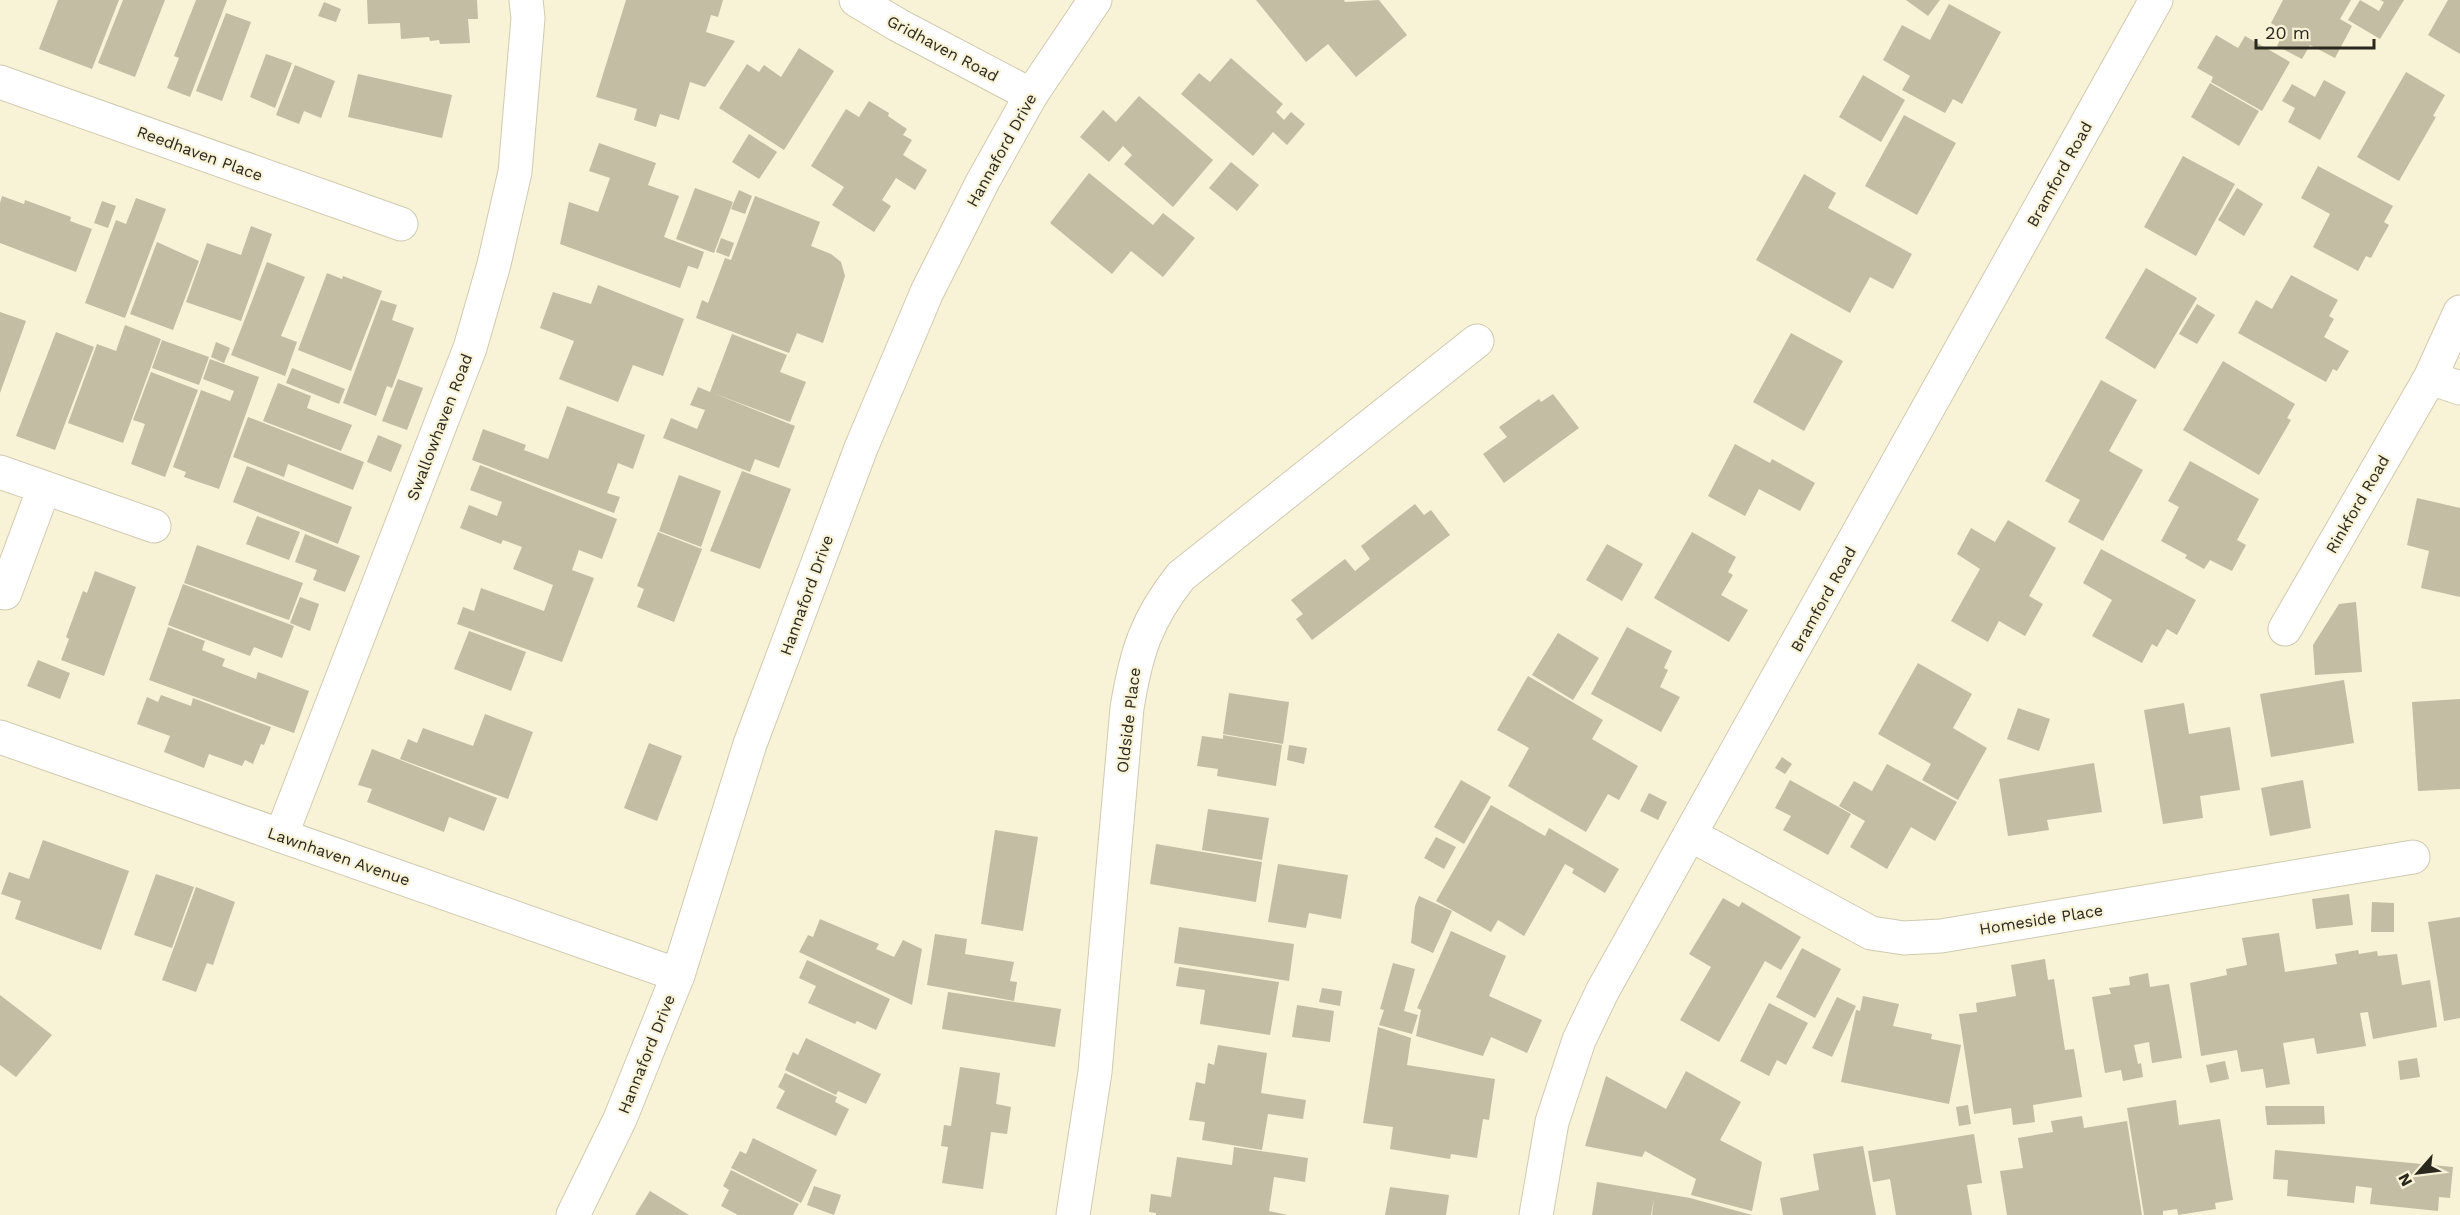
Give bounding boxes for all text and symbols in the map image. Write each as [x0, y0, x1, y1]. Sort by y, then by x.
street label: Gridhaven Road [884, 11, 1002, 86]
scale bar [2256, 12, 2374, 50]
text: 20 m [2265, 22, 2310, 43]
street label: Hannaford Drive [962, 90, 1040, 210]
street label: Bramford Road [2023, 118, 2096, 230]
street label: Reedhaven Place [134, 122, 265, 185]
street label: Swallowhaven Road [403, 351, 476, 503]
street label: Rinkford Road [2322, 452, 2393, 557]
street label: Hannaford Drive [776, 532, 837, 658]
street label: Bramford Road [1787, 543, 1860, 655]
street label: Oldside Place [1113, 666, 1144, 774]
street label: Lawnhaven Avenue [265, 823, 413, 890]
street label: Homeside Place [1978, 900, 2104, 939]
street label: Hannaford Drive [614, 992, 679, 1116]
north arrow [2388, 1143, 2448, 1203]
text: N [2394, 1170, 2416, 1190]

